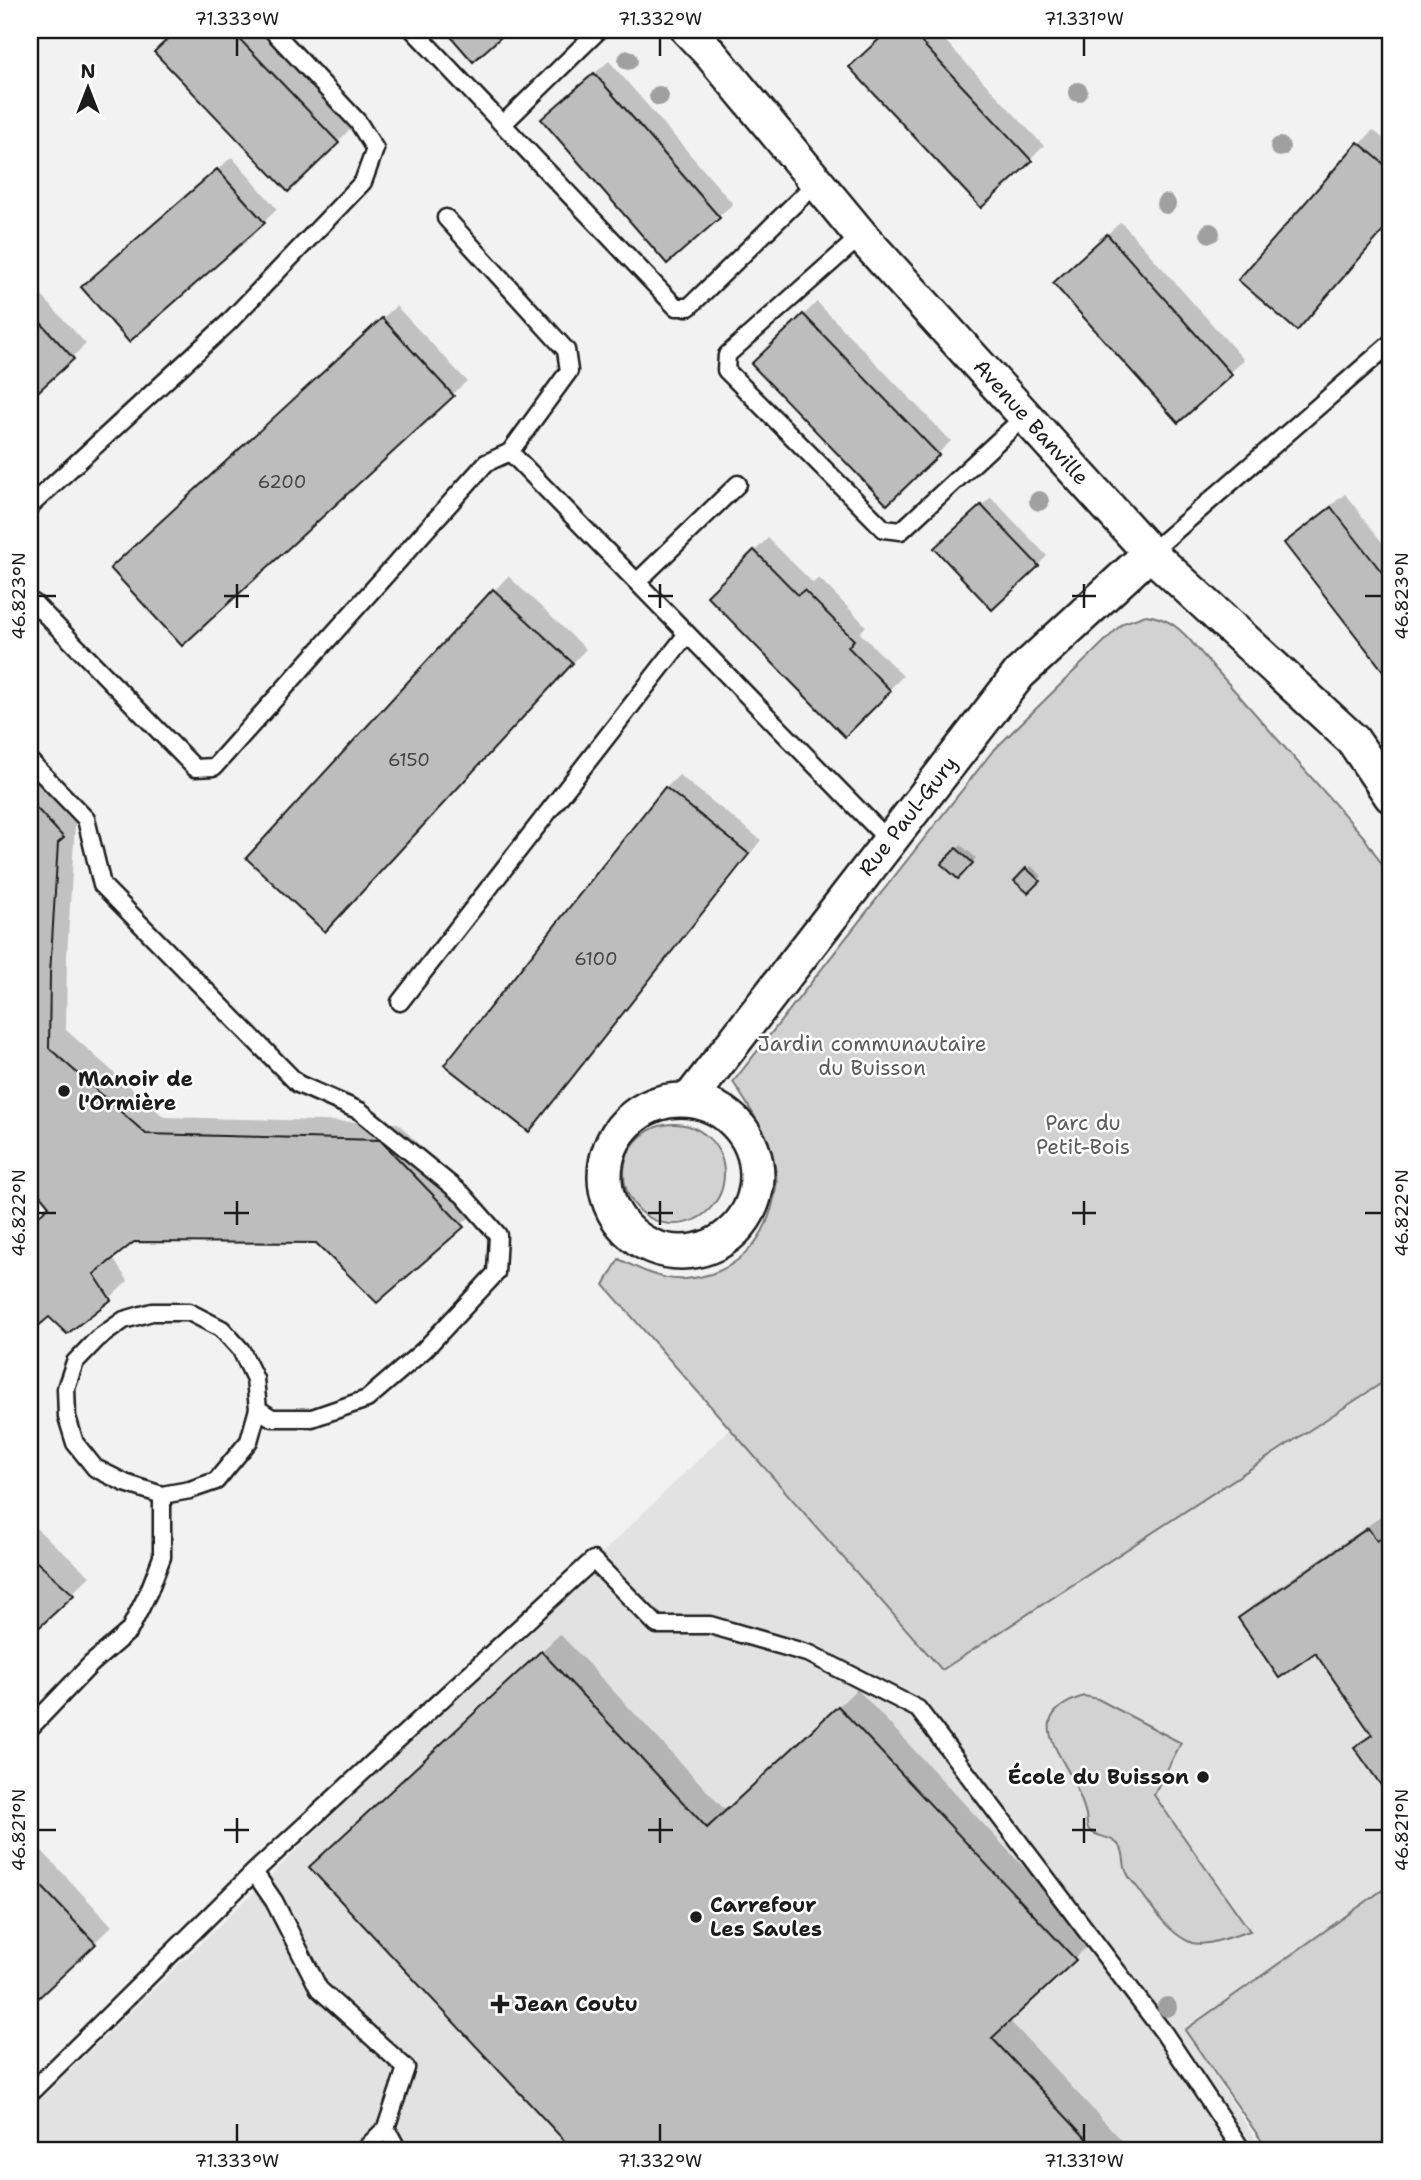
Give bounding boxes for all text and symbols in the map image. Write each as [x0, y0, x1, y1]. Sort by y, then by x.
text: 71.333°W [195, 7, 279, 31]
text: 71.332°W [618, 7, 702, 31]
text: 71.331°W [1044, 7, 1124, 31]
north arrow [52, 52, 122, 122]
text: N [80, 59, 96, 84]
street label: Avenue Banville [967, 353, 1095, 491]
house number: 6200 [258, 470, 306, 494]
text: 46.823°N [7, 552, 31, 640]
text: 46.823°N [1390, 552, 1414, 640]
house number: 6150 [388, 748, 430, 772]
street label: Rue Paul-Gury [852, 750, 964, 882]
house number: 6100 [574, 947, 618, 971]
park label: Jardin communautaire du Buisson [757, 1030, 987, 1082]
place label: Manoir de l'Ormière [78, 1065, 193, 1117]
marker: Manoir de l'Ormière [56, 1083, 72, 1099]
park label: Parc du Petit-Bois [1036, 1109, 1130, 1161]
text: 46.822°N [7, 1169, 31, 1257]
text: 46.822°N [1390, 1169, 1414, 1257]
place label: École du Buisson [1007, 1762, 1189, 1791]
marker: École du Buisson [1195, 1769, 1211, 1785]
text: 46.821°N [7, 1789, 31, 1871]
text: 46.821°N [1390, 1789, 1414, 1871]
place label: Carrefour Les Saules [710, 1891, 822, 1943]
marker: Carrefour Les Saules [688, 1909, 704, 1925]
place label: Jean Coutu [514, 1990, 638, 2018]
marker: Jean Coutu [492, 1996, 508, 2012]
text: 71.333°W [195, 2149, 279, 2173]
text: 71.332°W [618, 2149, 702, 2173]
text: 71.331°W [1044, 2149, 1124, 2173]

